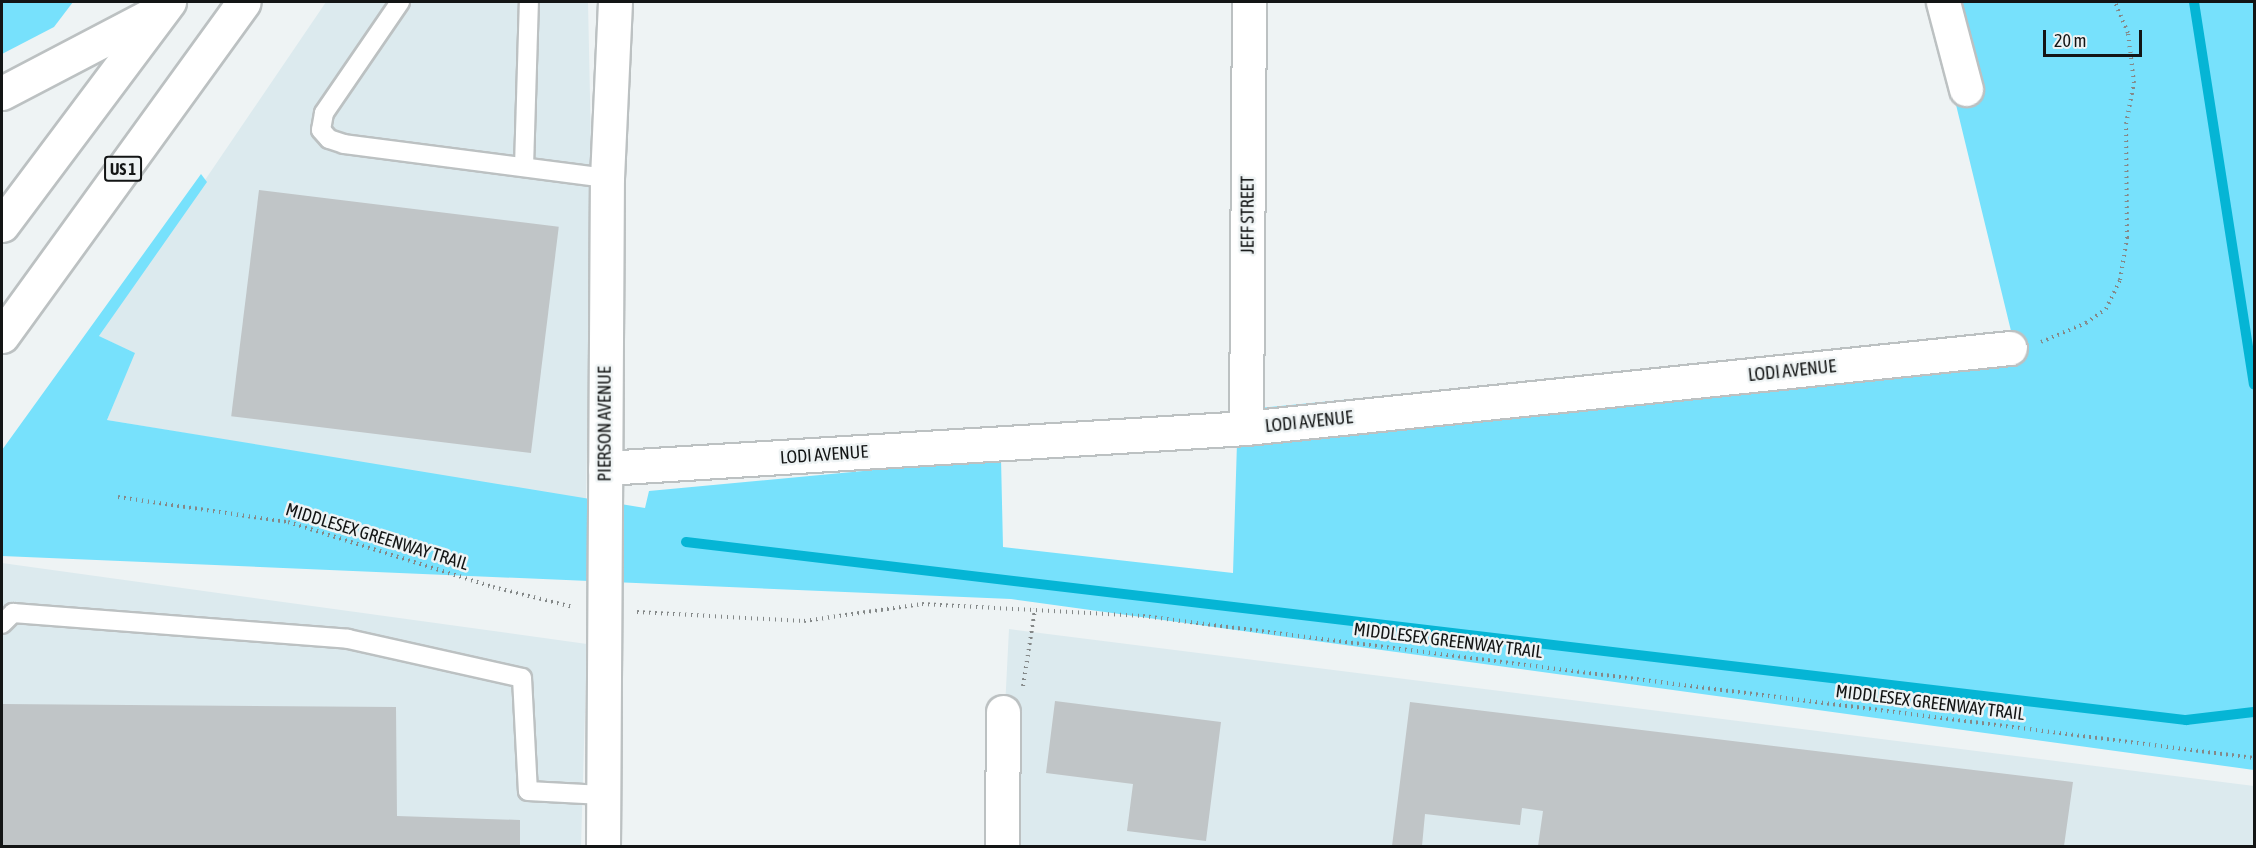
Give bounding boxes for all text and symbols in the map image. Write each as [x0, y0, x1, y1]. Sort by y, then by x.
scale bar [2046, 18, 2145, 56]
text: 20 m [2054, 30, 2086, 51]
road number: US 1 [104, 156, 142, 182]
street label: JEFF STREET [1237, 176, 1259, 254]
street label: LODI AVENUE [1747, 356, 1837, 386]
street label: PIERSON AVENUE [594, 366, 616, 482]
street label: LODI AVENUE [1264, 407, 1354, 437]
street label: LODI AVENUE [779, 441, 869, 469]
street label: MIDDLESEX GREENWAY TRAIL [283, 499, 471, 575]
street label: MIDDLESEX GREENWAY TRAIL [1352, 619, 1544, 663]
street label: MIDDLESEX GREENWAY TRAIL [1834, 681, 2026, 725]

